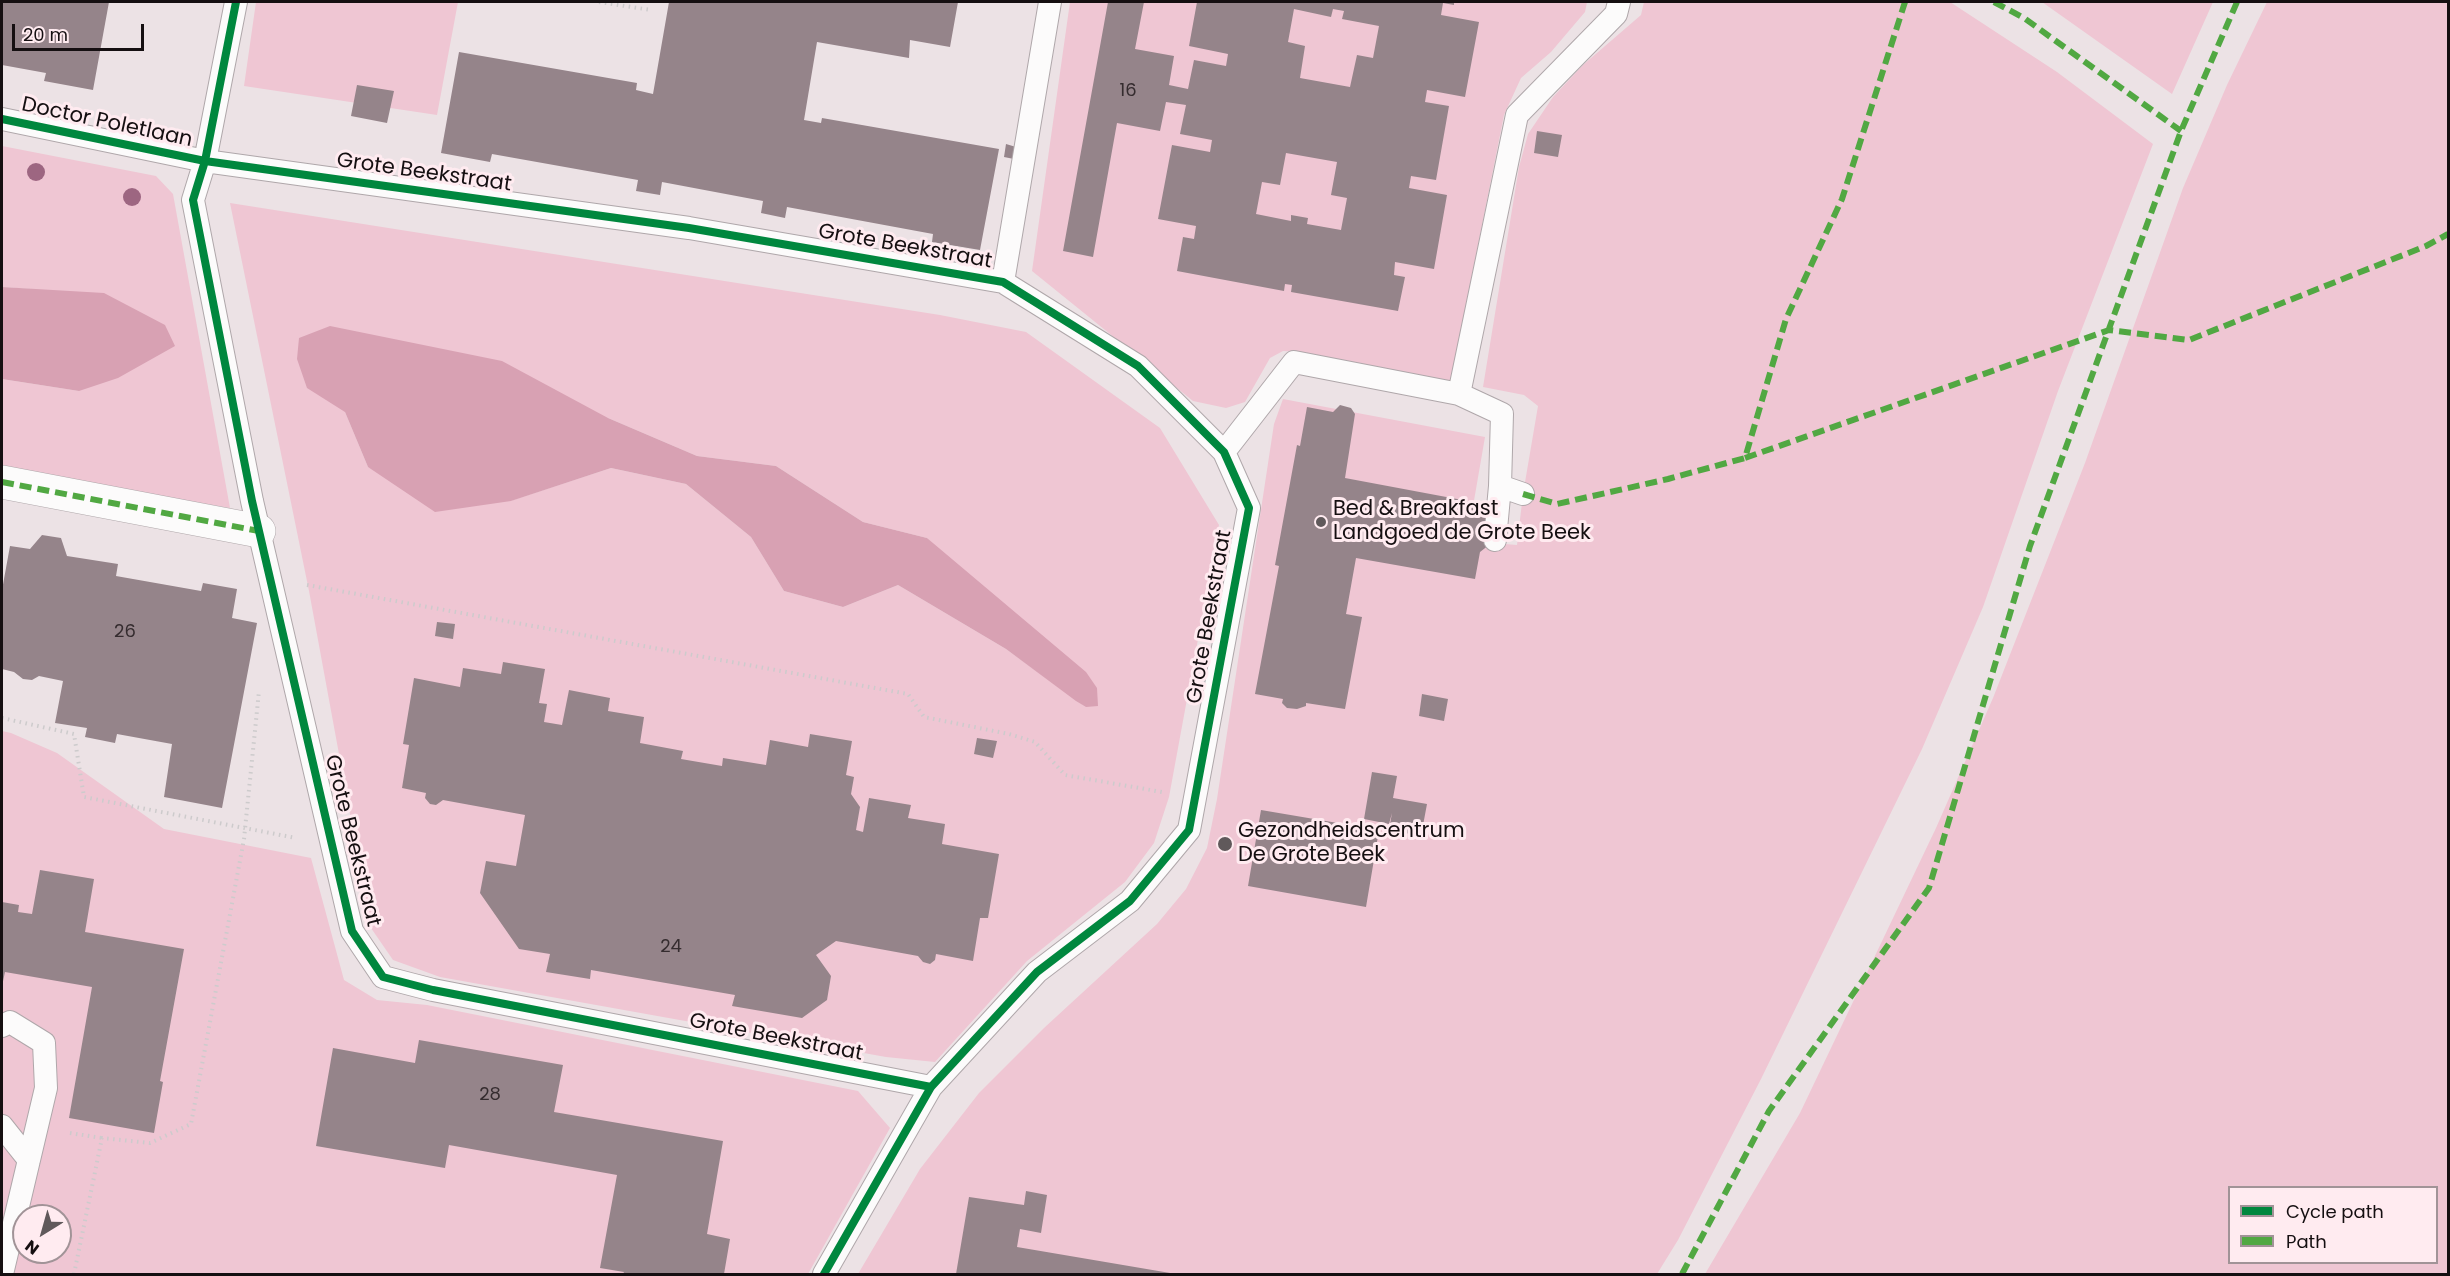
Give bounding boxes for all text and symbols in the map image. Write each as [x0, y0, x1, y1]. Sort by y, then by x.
scale bar [15, 12, 147, 50]
text: 20 m [23, 22, 68, 47]
house number: 16 [1119, 80, 1137, 102]
street label: Doctor Poletlaan [19, 93, 195, 153]
street label: Grote Beekstraat [335, 148, 513, 198]
street label: Grote Beekstraat [816, 219, 994, 275]
place label: Bed & Breakfast Landgoed de Grote Beek [1333, 497, 1591, 547]
marker: Bed & Breakfast Landgoed de Grote Beek [1314, 515, 1328, 529]
street label: Grote Beekstraat [1182, 528, 1238, 706]
house number: 26 [114, 621, 136, 643]
street label: Grote Beekstraat [318, 753, 386, 929]
place label: Gezondheidscentrum De Grote Beek [1238, 819, 1465, 869]
marker: Gezondheidscentrum De Grote Beek [1216, 835, 1234, 853]
house number: 24 [660, 936, 682, 958]
street label: Grote Beekstraat [687, 1009, 865, 1067]
house number: 28 [479, 1084, 501, 1106]
legend [2228, 1186, 2438, 1264]
text: Cycle path [2286, 1199, 2384, 1224]
north arrow [12, 1204, 72, 1264]
text: Path [2286, 1229, 2327, 1254]
text: N [20, 1234, 44, 1260]

